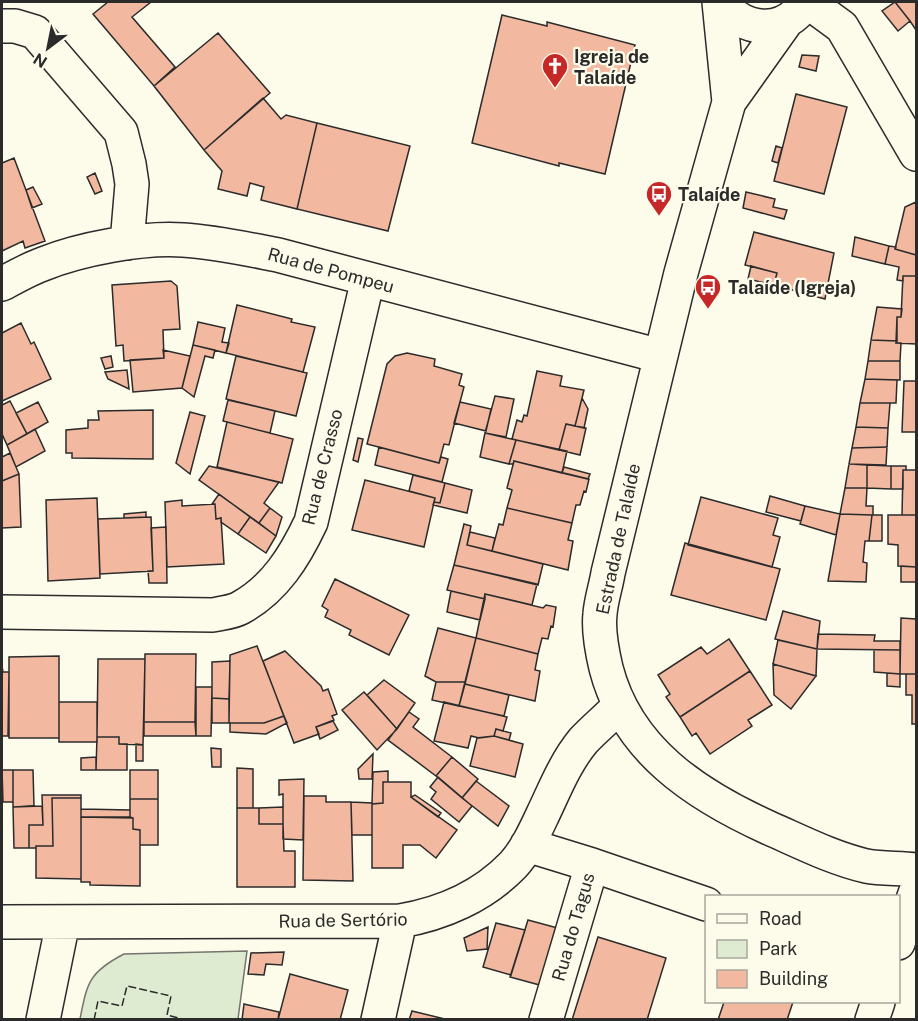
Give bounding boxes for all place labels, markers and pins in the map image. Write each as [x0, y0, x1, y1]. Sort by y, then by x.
place label: Igreja de Talaíde [574, 46, 649, 88]
church icon: Igreja de Talaíde [540, 51, 570, 89]
bus stop icon: Talaíde [644, 179, 674, 217]
place label: Talaíde [678, 184, 740, 205]
bus stop icon: Talaíde (Igreja) [693, 272, 723, 310]
place label: Talaíde (Igreja) [728, 277, 856, 298]

